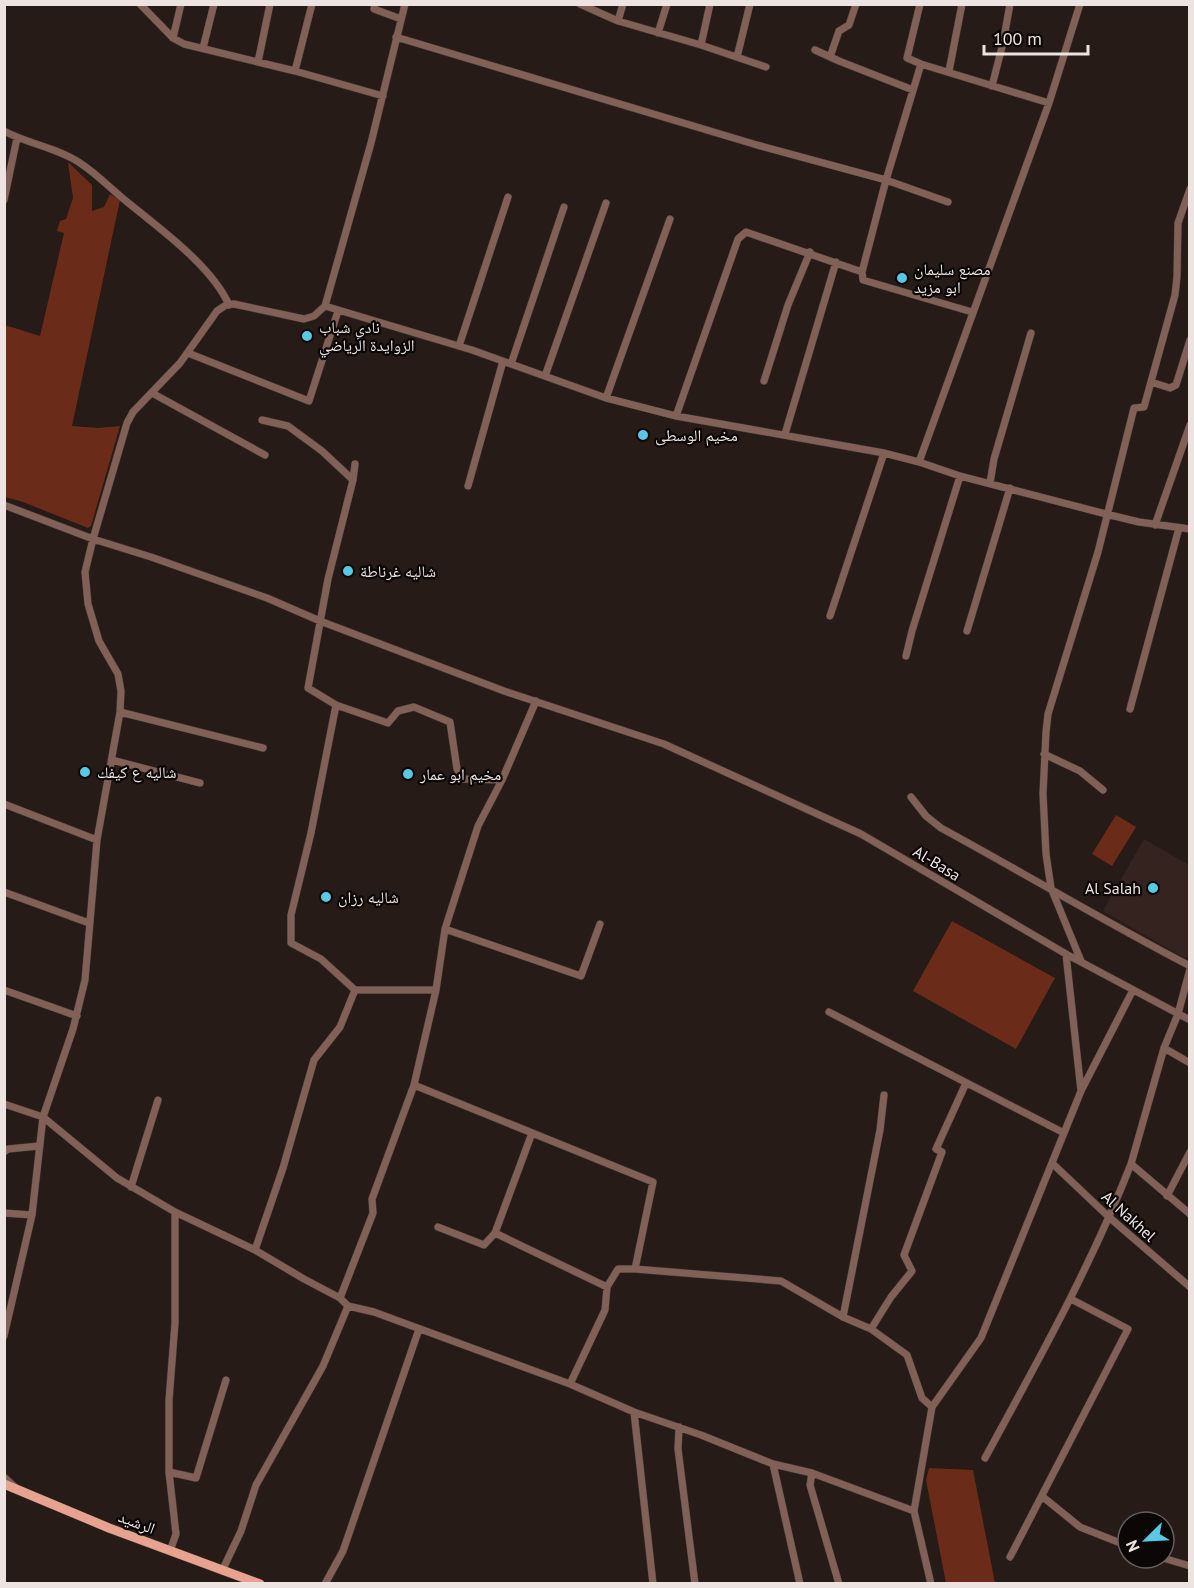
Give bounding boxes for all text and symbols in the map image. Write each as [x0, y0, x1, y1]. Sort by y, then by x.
scale bar [984, 18, 1088, 56]
text: 100 m [993, 27, 1042, 50]
place label: مصنع سليمان ابو مزيد [914, 259, 991, 297]
marker: مصنع سليمان ابو مزيد [895, 271, 909, 285]
place label: نادي شباب الزوايدة الرياضي [319, 317, 415, 358]
marker: نادي شباب الزوايدة الرياضي [300, 329, 314, 343]
place label: مخيم الوسطى [655, 425, 738, 446]
marker: مخيم الوسطى [636, 428, 650, 442]
place label: شاليه غرناطة [360, 561, 436, 581]
marker: شاليه غرناطة [341, 564, 355, 578]
place label: شاليه ع كيفك [97, 762, 177, 783]
place label: مخيم ابو عمار [419, 764, 501, 785]
marker: شاليه ع كيفك [78, 765, 92, 779]
marker: مخيم ابو عمار [401, 767, 415, 781]
street label: Al-Basa [910, 841, 964, 885]
place label: Al Salah [1085, 878, 1141, 898]
marker: Al Salah [1146, 881, 1160, 895]
place label: شاليه رزان [338, 887, 399, 908]
marker: شاليه رزان [319, 890, 333, 904]
street label: Al Nakhel [1098, 1186, 1161, 1246]
street label: الرشيد [116, 1506, 158, 1538]
north arrow [1116, 1510, 1176, 1570]
text: N [1121, 1537, 1144, 1555]

